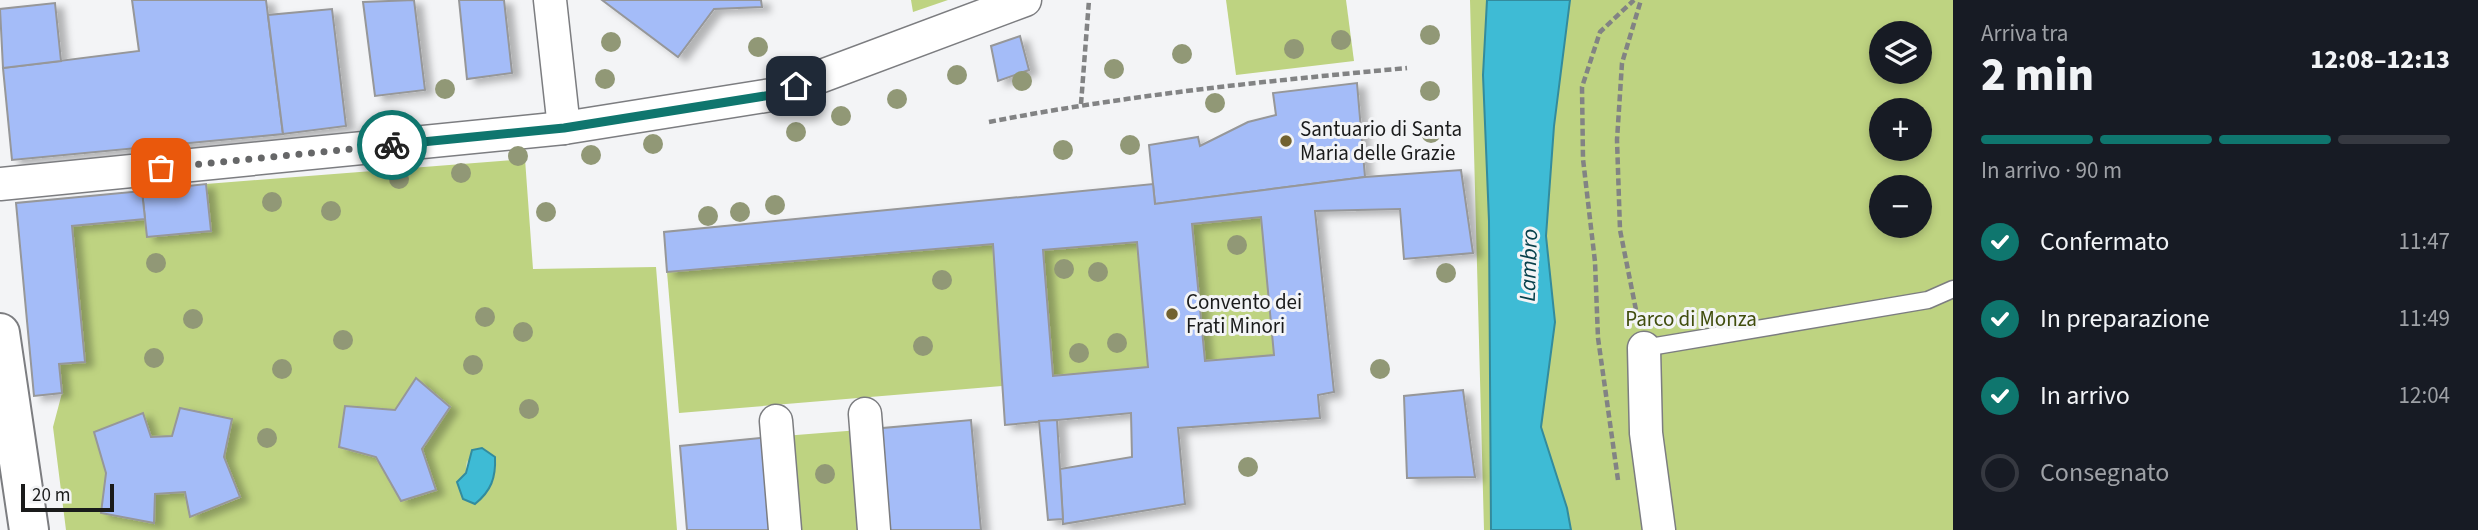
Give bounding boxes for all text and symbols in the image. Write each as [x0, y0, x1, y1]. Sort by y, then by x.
text: Arriva tra [1981, 17, 2068, 50]
map controls [1869, 21, 1932, 238]
button: layers [1869, 21, 1932, 84]
text: 12:08–12:13 [2310, 41, 2450, 78]
text: 2 min [1981, 43, 2094, 108]
pin [766, 56, 826, 116]
icon: home [777, 67, 815, 105]
button: + [1869, 98, 1932, 161]
courier [357, 110, 427, 180]
place label: Santuario di Santa Maria delle Grazie [1300, 114, 1462, 168]
icon: bike [373, 126, 411, 164]
marker: Santuario di Santa Maria delle Grazie [1278, 133, 1294, 149]
pin [131, 138, 191, 198]
icon: bag [142, 149, 180, 187]
text: In arrivo · 90 m [1981, 154, 2122, 187]
button: − [1869, 175, 1932, 238]
icon: check [1981, 223, 2019, 261]
text: Confermato [2040, 223, 2169, 260]
text: 11:47 [2399, 225, 2450, 258]
water label: Lambro [1511, 228, 1546, 302]
place label: Convento dei Frati Minori [1186, 287, 1302, 341]
icon: check [1981, 300, 2019, 338]
text: In preparazione [2040, 300, 2210, 337]
text: 11:49 [2399, 302, 2450, 335]
park label: Parco di Monza [1625, 304, 1757, 334]
marker: Convento dei Frati Minori [1164, 306, 1180, 322]
icon: check [1981, 377, 2019, 415]
text: In arrivo [2040, 377, 2130, 414]
text: 12:04 [2399, 379, 2450, 412]
text: Consegnato [2040, 454, 2169, 491]
scale bar [21, 481, 114, 513]
text: 20 m [32, 482, 70, 509]

